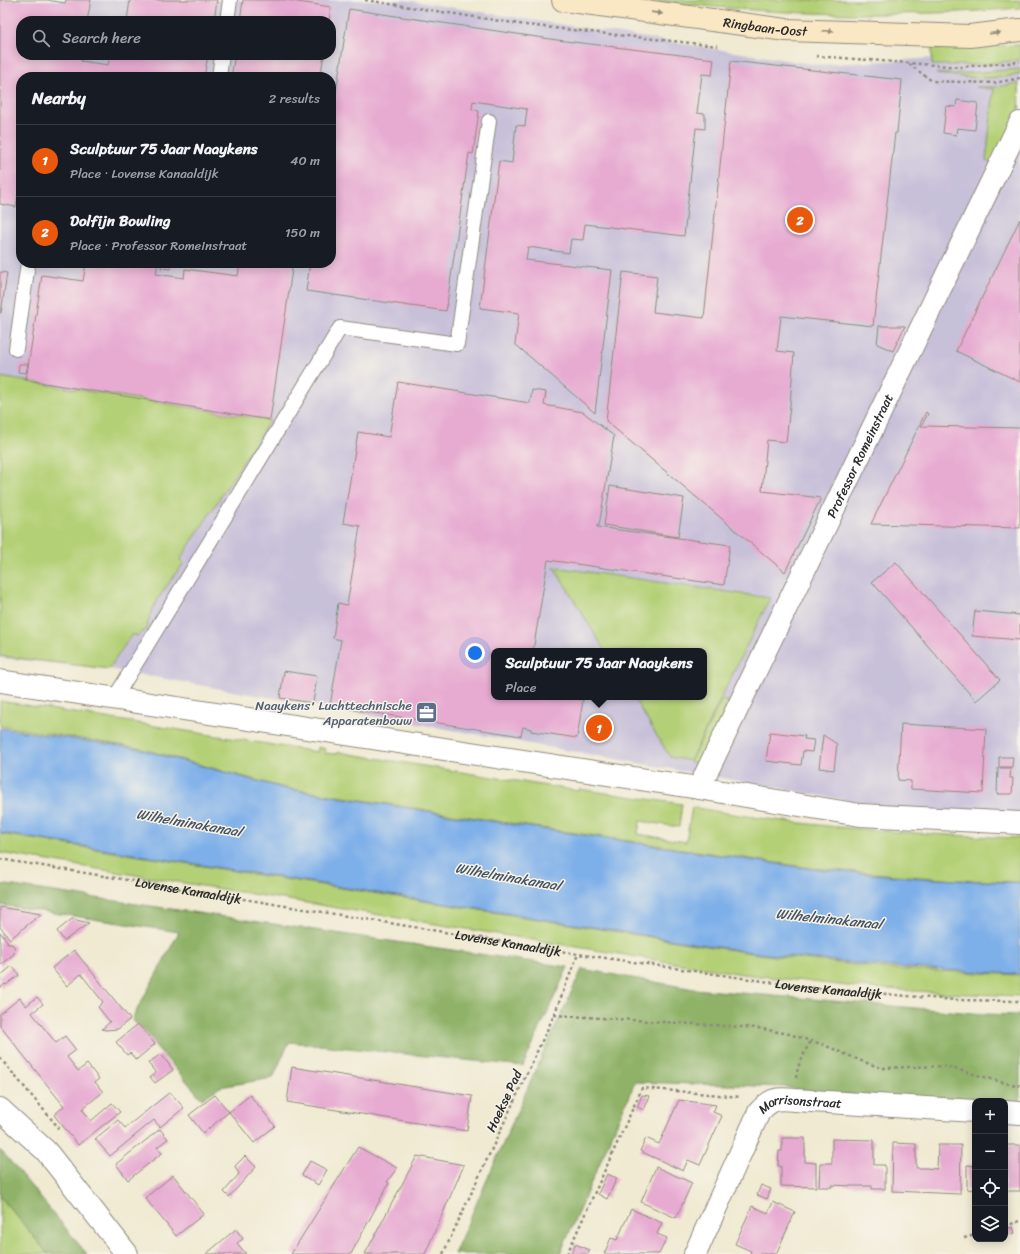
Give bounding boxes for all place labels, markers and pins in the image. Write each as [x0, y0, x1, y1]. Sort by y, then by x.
pin: 2 [787, 205, 813, 235]
place label: Naaykens' Luchttechnische Apparatenbouw [255, 694, 413, 732]
office icon: Naaykens' Luchttechnische Apparatenbouw [414, 699, 440, 725]
pin: 1 [586, 713, 612, 743]

